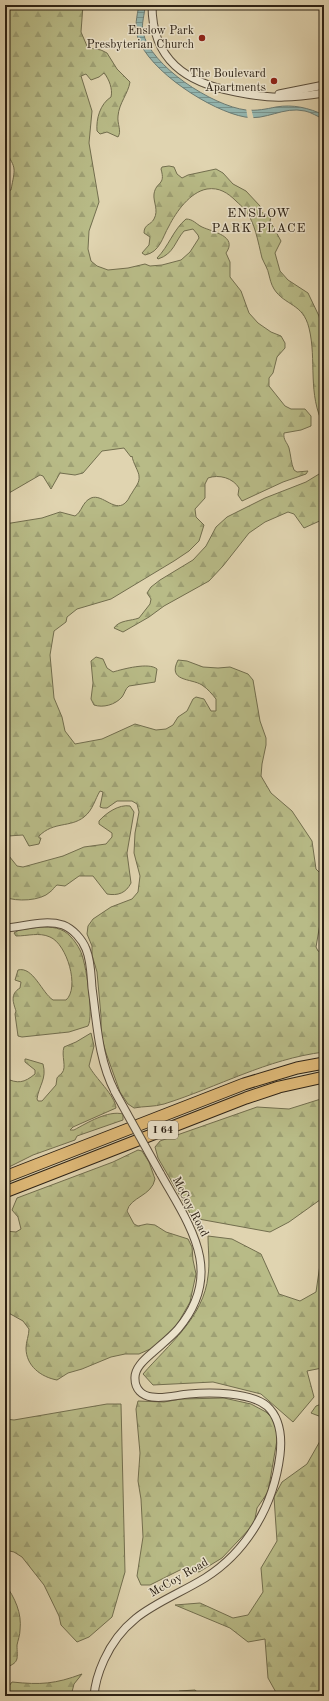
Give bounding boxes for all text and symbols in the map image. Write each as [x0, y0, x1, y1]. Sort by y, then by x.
place label: Enslow Park Presbyterian Church [86, 25, 194, 51]
marker: Enslow Park Presbyterian Church [197, 33, 207, 43]
place label: The Boulevard Apartments [190, 68, 266, 94]
marker: The Boulevard Apartments [269, 76, 279, 86]
district label: ENSLOW PARK PLACE [211, 207, 307, 235]
road number: I 64 [148, 1121, 178, 1139]
street label: McCoy Road [170, 1175, 210, 1239]
street label: McCoy Road [148, 1556, 210, 1600]

